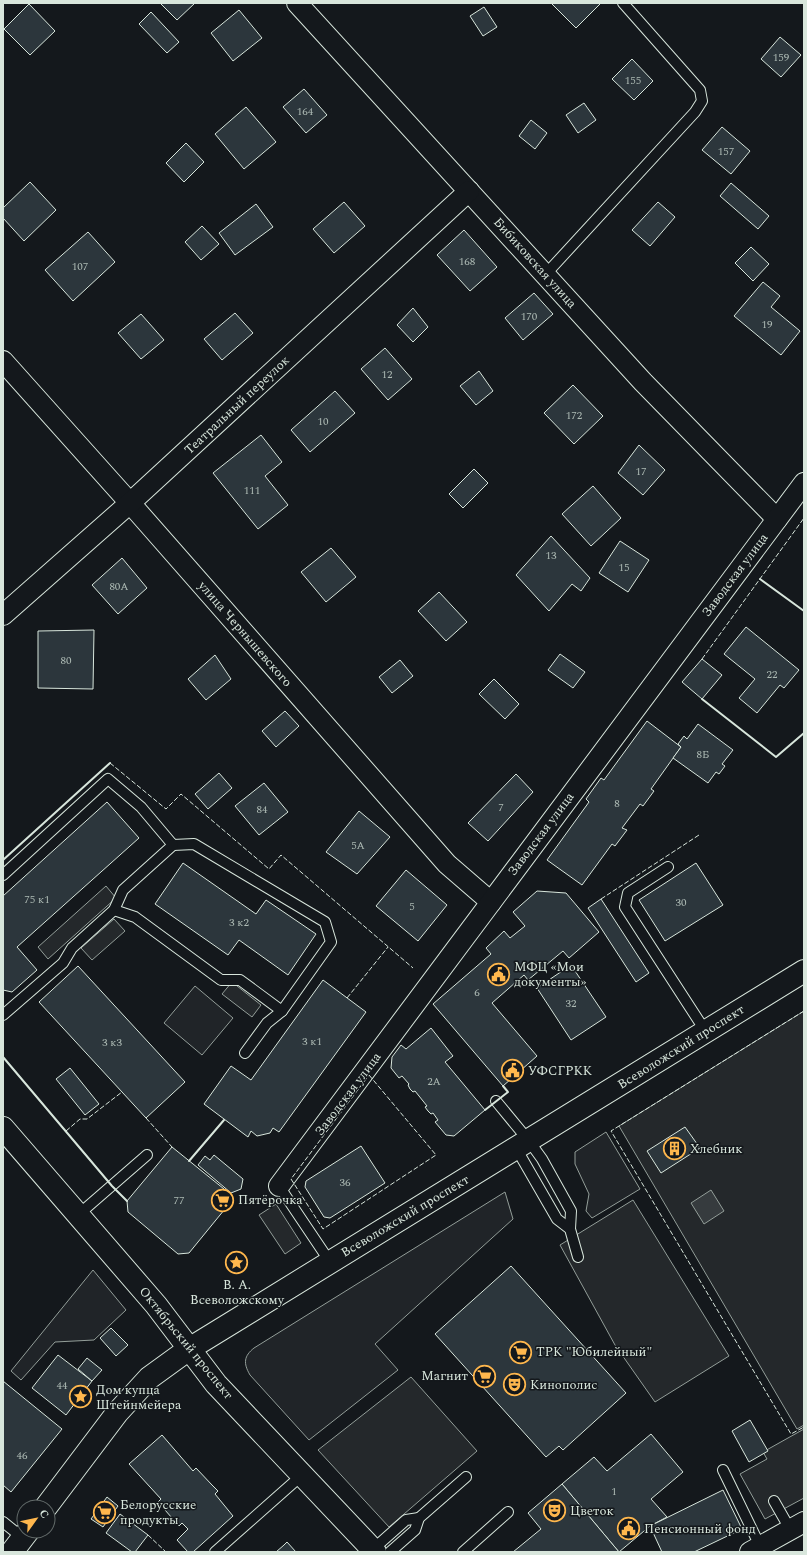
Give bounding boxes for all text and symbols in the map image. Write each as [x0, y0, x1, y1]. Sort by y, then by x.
house number: 159 [773, 49, 790, 66]
house number: 155 [625, 72, 641, 89]
house number: 164 [297, 103, 314, 120]
house number: 157 [718, 143, 735, 160]
street label: Бибиковская улица [489, 213, 582, 314]
house number: 168 [459, 253, 476, 270]
house number: 107 [72, 258, 89, 275]
house number: 170 [521, 308, 538, 325]
house number: 19 [762, 316, 773, 333]
street label: Театральный переулок [180, 351, 294, 459]
house number: 12 [382, 366, 393, 383]
house number: 172 [566, 407, 583, 424]
house number: 10 [318, 413, 329, 430]
house number: 17 [636, 463, 647, 480]
house number: 111 [244, 482, 260, 499]
street label: Заводская улица [697, 528, 774, 621]
house number: 13 [546, 547, 557, 564]
house number: 15 [619, 559, 630, 576]
street label: улица Чернышевского [192, 576, 297, 692]
house number: 80А [109, 578, 129, 595]
house number: 80 [61, 652, 72, 669]
house number: 22 [767, 666, 778, 683]
house number: 8Б [697, 746, 709, 763]
street label: Заводская улица [503, 787, 580, 880]
house number: 8 [614, 795, 620, 812]
house number: 7 [498, 799, 504, 816]
house number: 84 [257, 801, 268, 818]
house number: 5А [351, 837, 365, 854]
house number: 75 к1 [24, 891, 50, 908]
house number: 30 [676, 894, 687, 911]
house number: 5 [409, 898, 415, 915]
house number: 3 к2 [229, 914, 249, 931]
place label: МФЦ «Мои документы» [514, 957, 587, 992]
public building icon: МФЦ «Мои документы» [485, 961, 511, 987]
house number: 6 [474, 984, 480, 1001]
house number: 32 [566, 995, 577, 1012]
street label: Всеволожский проспект [614, 1000, 748, 1094]
house number: 3 к1 [302, 1033, 322, 1050]
house number: 3 к3 [102, 1034, 122, 1051]
street label: Заводская улица [310, 1047, 387, 1140]
public building icon: УФСГРКК [500, 1058, 526, 1084]
place label: УФСГРКК [528, 1061, 593, 1081]
house number: 2А [427, 1073, 441, 1090]
building icon: Хлебник [661, 1136, 687, 1162]
place label: Хлебник [690, 1139, 743, 1159]
street label: Всеволожский проспект [337, 1170, 473, 1262]
house number: 36 [340, 1174, 351, 1191]
supermarket icon: Пятёрочка [209, 1187, 235, 1213]
place label: Пятёрочка [238, 1190, 303, 1210]
house number: 77 [174, 1192, 185, 1209]
place icon: В. А. Всеволожскому [224, 1250, 250, 1276]
place label: В. А. Всеволожскому [190, 1275, 285, 1310]
street label: Октябрьский проспект [134, 1282, 238, 1404]
supermarket icon: ТРК "Юбилейный" [507, 1339, 533, 1365]
place label: ТРК "Юбилейный" [536, 1342, 652, 1362]
supermarket icon: Магнит [471, 1363, 497, 1389]
place label: Магнит [421, 1366, 468, 1386]
theatre icon: Кинополис [501, 1372, 527, 1398]
place label: Кинополис [530, 1375, 598, 1395]
house number: 44 [57, 1377, 68, 1394]
place label: Дом купца Штейнмейера [96, 1380, 182, 1415]
place icon: Дом купца Штейнмейера [67, 1384, 93, 1410]
house number: 46 [17, 1447, 28, 1464]
house number: 1 [611, 1483, 617, 1500]
place label: Белорусские продукты [120, 1495, 196, 1530]
theatre icon: Цветок [541, 1498, 567, 1524]
north arrow [16, 1499, 56, 1539]
supermarket icon: Белорусские продукты [92, 1499, 118, 1525]
place label: Цветок [570, 1501, 614, 1521]
text: С [35, 1506, 53, 1522]
public building icon: Пенсионный фонд [615, 1516, 641, 1542]
place label: Пенсионный фонд [644, 1519, 756, 1539]

